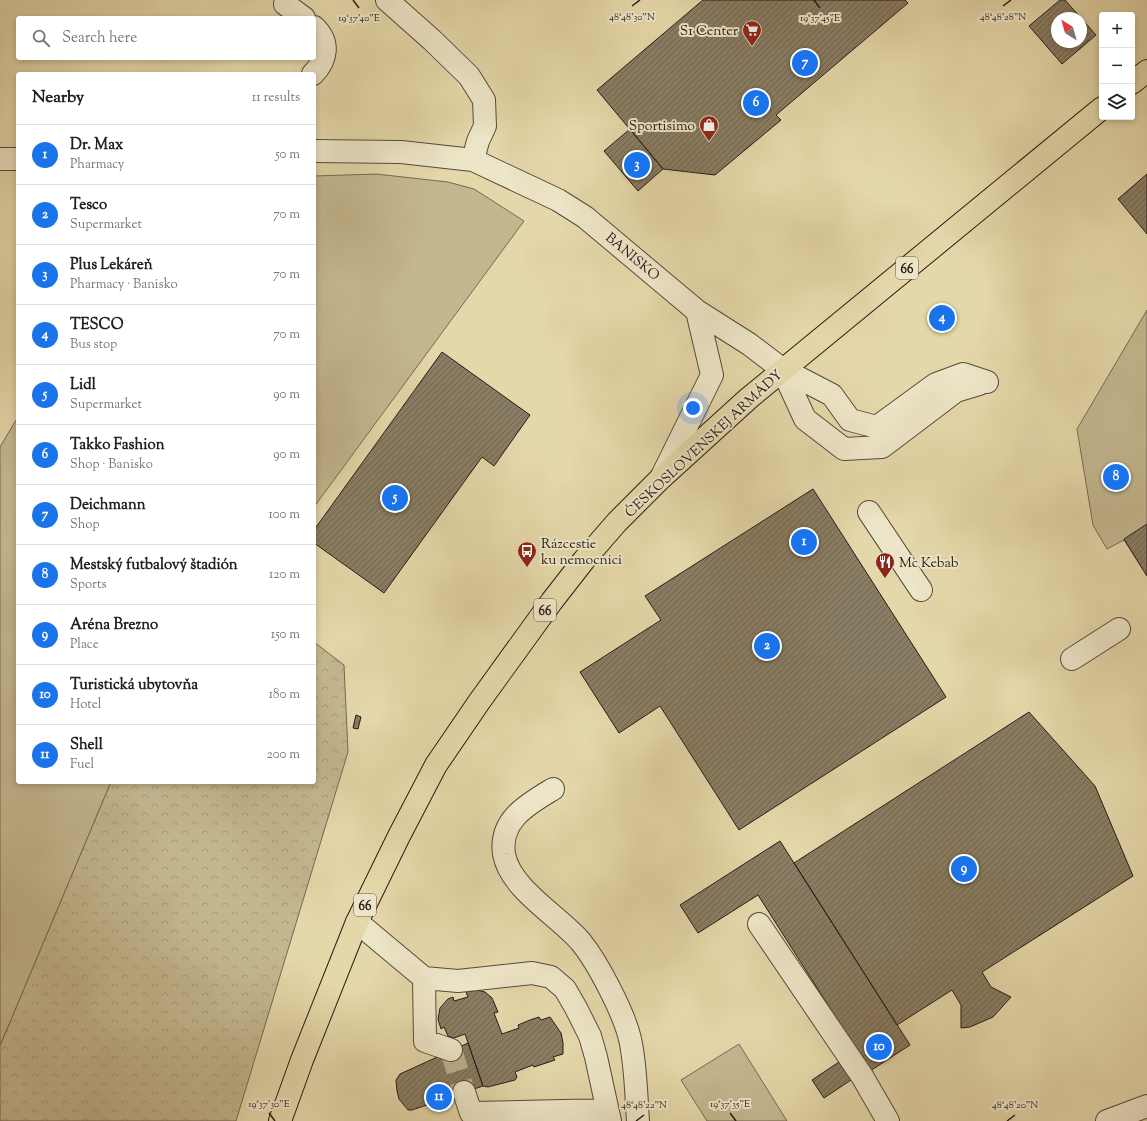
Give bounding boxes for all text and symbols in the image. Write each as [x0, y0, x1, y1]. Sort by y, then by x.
text: 48°48'30"N [609, 10, 655, 25]
text: 48°48'28"N [980, 10, 1026, 25]
text: 19°37'40"E [338, 11, 380, 26]
text: 19°37'45"E [800, 11, 840, 26]
north arrow [1051, 12, 1087, 48]
map controls [1099, 12, 1135, 120]
button: + [1099, 12, 1135, 48]
search box [16, 16, 316, 60]
supermarket icon: S1 Center [741, 19, 763, 47]
place label: S1 Center [680, 22, 739, 42]
icon: search [30, 27, 52, 49]
text: Search here [62, 28, 137, 49]
pin: 7 [792, 48, 818, 78]
button: − [1099, 48, 1135, 84]
button: layers [1099, 84, 1135, 120]
text: Nearby [32, 86, 84, 110]
pin: 6 [743, 88, 769, 118]
text: 11 results [252, 89, 300, 107]
shop icon: Sportisimo [698, 114, 720, 142]
place label: Sportisimo [629, 117, 695, 137]
text: Dr. Max [70, 135, 123, 156]
text: 1 [43, 146, 47, 164]
text: 50 m [275, 146, 300, 164]
pin: 3 [624, 150, 650, 180]
text: Pharmacy [70, 156, 124, 174]
text: Tesco [70, 195, 107, 216]
text: 2 [42, 206, 48, 224]
text: 70 m [273, 206, 300, 224]
text: Supermarket [70, 216, 142, 234]
street label: BANISKO [600, 229, 663, 286]
text: Plus Lekáreň [70, 255, 153, 276]
road number: 66 [896, 257, 918, 279]
text: 3 [42, 266, 48, 284]
text: 70 m [273, 266, 300, 284]
text: Pharmacy · Banisko [70, 276, 178, 294]
pin: 4 [929, 303, 955, 333]
text: TESCO [70, 315, 123, 336]
text: 4 [42, 326, 48, 344]
text: 70 m [273, 326, 300, 344]
text: Bus stop [70, 336, 117, 354]
street label: ČESKOSLOVENSKEJ ARMÁDY [621, 366, 788, 523]
text: Lidl [70, 375, 96, 396]
text: 5 [43, 386, 47, 404]
text: 90 m [273, 386, 300, 404]
text: Supermarket [70, 396, 142, 414]
your location [683, 398, 703, 418]
text: Takko Fashion [70, 435, 165, 456]
text: 6 [42, 446, 48, 464]
text: 90 m [273, 446, 300, 464]
text: Shop · Banisko [70, 456, 153, 474]
pin: 8 [1103, 462, 1129, 492]
pin: 5 [382, 483, 408, 513]
text: Deichmann [70, 495, 146, 516]
text: 7 [42, 506, 48, 524]
text: 100 m [268, 506, 300, 524]
text: Shop [70, 516, 99, 534]
pin: 1 [791, 527, 817, 557]
place label: Rázcestie ku nemocnici [541, 535, 622, 571]
bus stop icon: Rázcestie ku nemocnici [516, 540, 538, 568]
restaurant icon: Mc Kebab [874, 551, 896, 579]
place label: Mc Kebab [899, 554, 959, 574]
text: Mestský futbalový štadión [70, 555, 238, 576]
text: 8 [42, 566, 48, 584]
text: 120 m [269, 566, 300, 584]
text: Sports [70, 576, 107, 594]
road number: 66 [534, 599, 556, 621]
text: Aréna Brezno [70, 615, 158, 636]
text: 9 [42, 626, 48, 644]
text: 150 m [271, 626, 300, 644]
pin: 2 [754, 631, 780, 661]
text: Place [70, 636, 99, 654]
text: Turistická ubytovňa [70, 675, 198, 696]
text: 10 [39, 686, 51, 704]
text: 180 m [269, 686, 300, 704]
text: Hotel [70, 696, 101, 714]
text: Shell [70, 735, 103, 756]
text: 11 [41, 746, 49, 764]
text: 200 m [267, 746, 300, 764]
text: Fuel [70, 756, 94, 774]
pin: 9 [951, 854, 977, 884]
road number: 66 [354, 894, 376, 916]
pin: 10 [866, 1032, 892, 1062]
pin: 11 [426, 1082, 452, 1112]
text: 19°37'30"E [248, 1097, 290, 1112]
text: 19°37'35"E [710, 1097, 750, 1112]
text: 48°48'22"N [621, 1098, 667, 1113]
text: 48°48'20"N [992, 1098, 1038, 1113]

